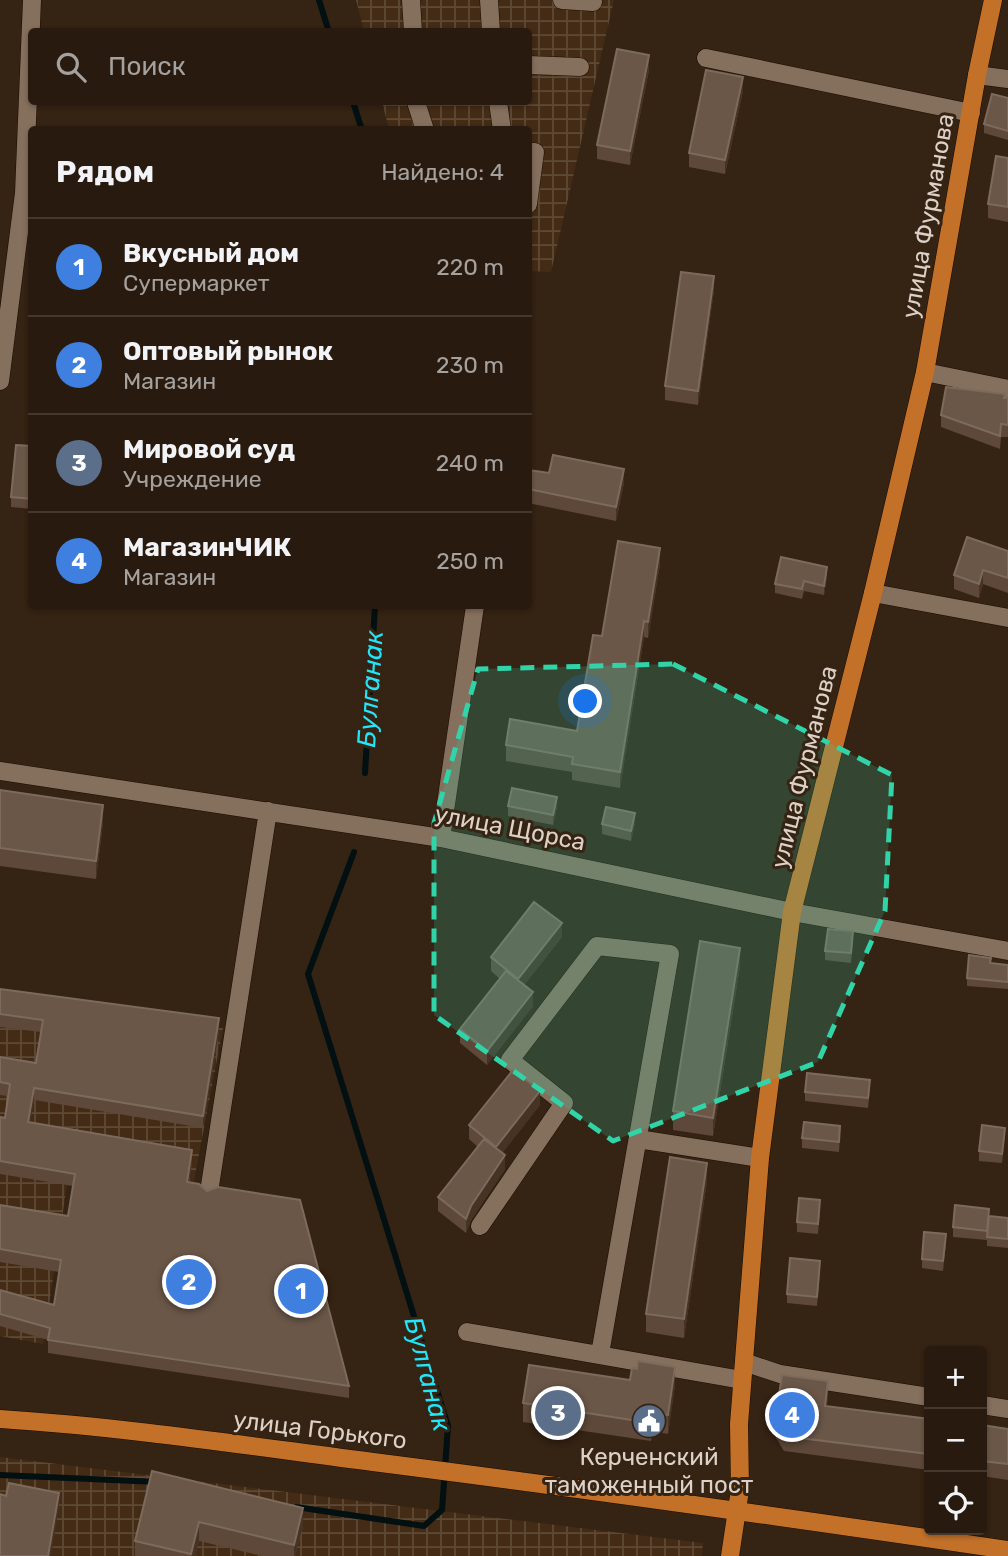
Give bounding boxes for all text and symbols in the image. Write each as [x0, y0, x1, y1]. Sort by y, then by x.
search box [28, 28, 532, 105]
icon: search [52, 48, 90, 86]
text: Поиск [108, 51, 186, 82]
street label: улица Фурманова [896, 111, 960, 321]
text: Рядом [56, 154, 154, 190]
text: Найдено: 4 [381, 158, 504, 186]
text: Вкусный дом [123, 238, 299, 269]
text: 1 [73, 253, 85, 281]
text: 220 m [436, 253, 504, 281]
text: Супермаркет [123, 269, 270, 297]
text: Оптовый рынок [123, 336, 333, 367]
text: 2 [72, 351, 86, 379]
text: 230 m [436, 351, 504, 379]
text: Магазин [123, 367, 216, 395]
text: Мировой суд [123, 434, 295, 465]
text: 3 [71, 449, 87, 477]
text: 240 m [436, 449, 504, 477]
text: Учреждение [123, 465, 262, 493]
text: МагазинЧИК [123, 532, 291, 563]
text: 4 [71, 547, 87, 575]
text: 250 m [436, 547, 504, 575]
text: Магазин [123, 563, 216, 591]
water label: Булганак [351, 629, 390, 748]
street label: улица Фурманова [765, 663, 843, 871]
your location [568, 684, 602, 718]
street label: улица Щорса [432, 800, 588, 856]
pin: 2 [166, 1256, 212, 1308]
pin: 1 [278, 1265, 324, 1317]
water label: Булганак [397, 1314, 458, 1435]
map controls [924, 1346, 987, 1535]
button: + [924, 1346, 987, 1409]
pin: 3 [535, 1387, 581, 1439]
pin: 4 [769, 1389, 815, 1441]
public building icon: Керченский таможенный пост [630, 1402, 668, 1440]
street label: улица Горького [232, 1405, 408, 1455]
button: − [924, 1409, 987, 1472]
place label: Керченский таможенный пост [545, 1443, 753, 1499]
button: locate [924, 1472, 987, 1535]

